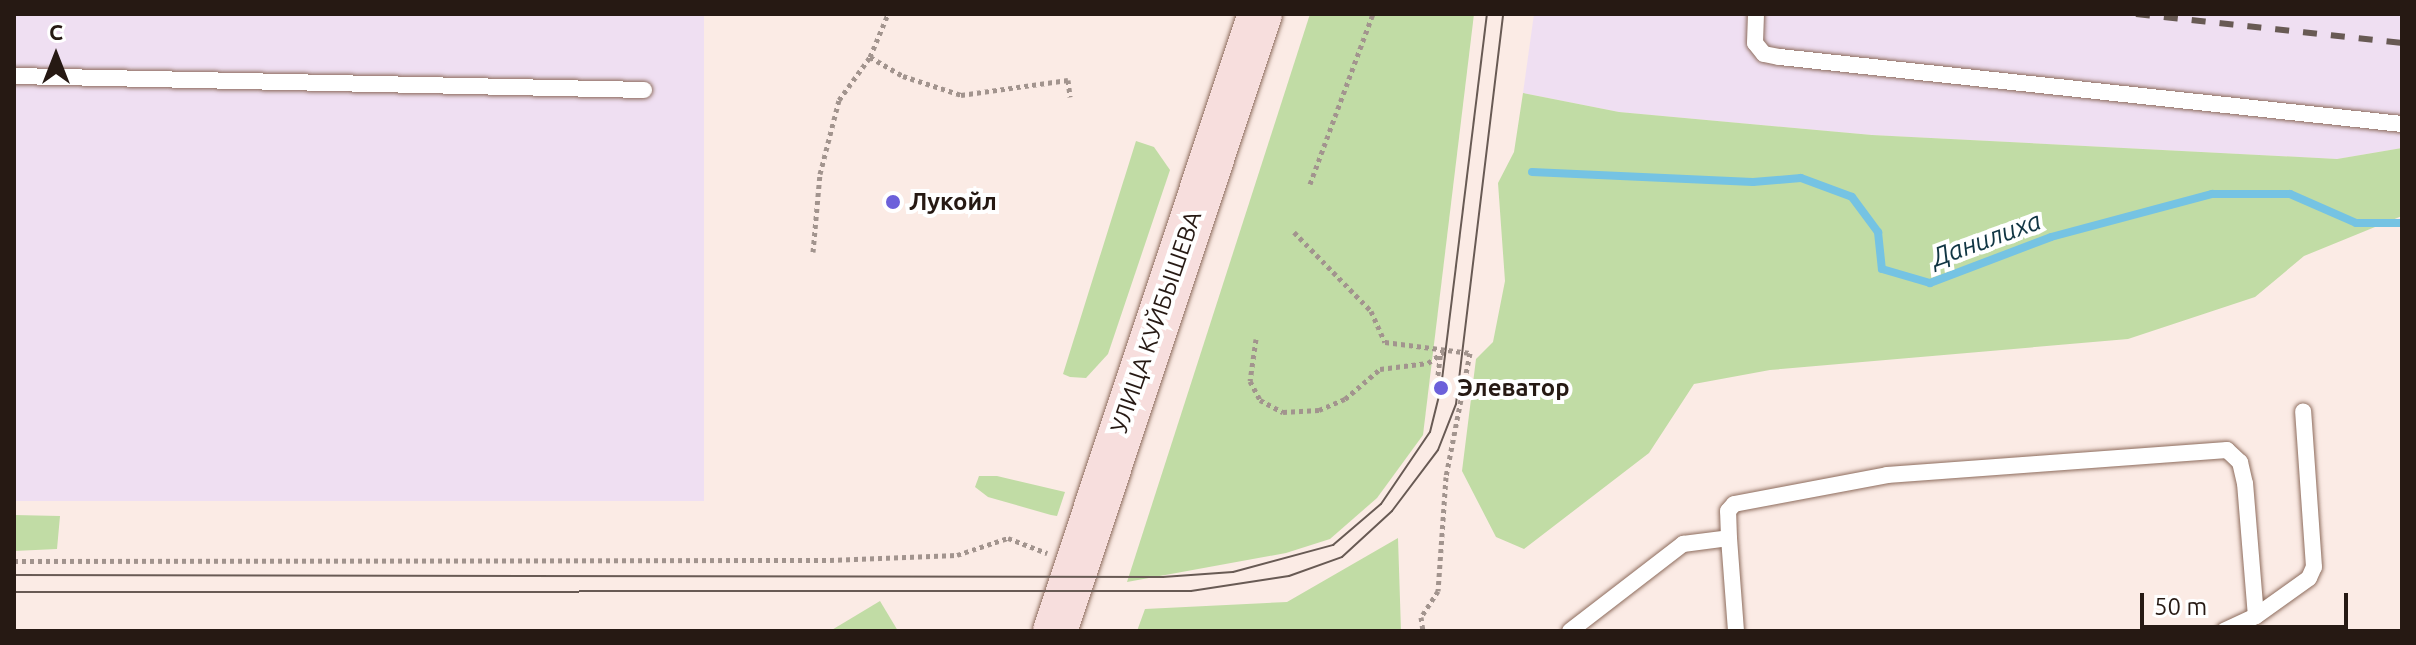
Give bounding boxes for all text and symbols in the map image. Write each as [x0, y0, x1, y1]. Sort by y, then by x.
north arrow [16, 16, 96, 96]
text: С [49, 19, 63, 44]
place label: Лукойл [909, 188, 997, 216]
marker: Лукойл [884, 193, 902, 211]
water label: Данилиха [1927, 205, 2045, 273]
street label: УЛИЦА КУЙБЫШЕВА [1104, 207, 1208, 437]
place label: Элеватор [1457, 374, 1570, 402]
marker: Элеватор [1432, 379, 1450, 397]
scale bar [2144, 577, 2352, 627]
text: 50 m [2154, 593, 2207, 620]

